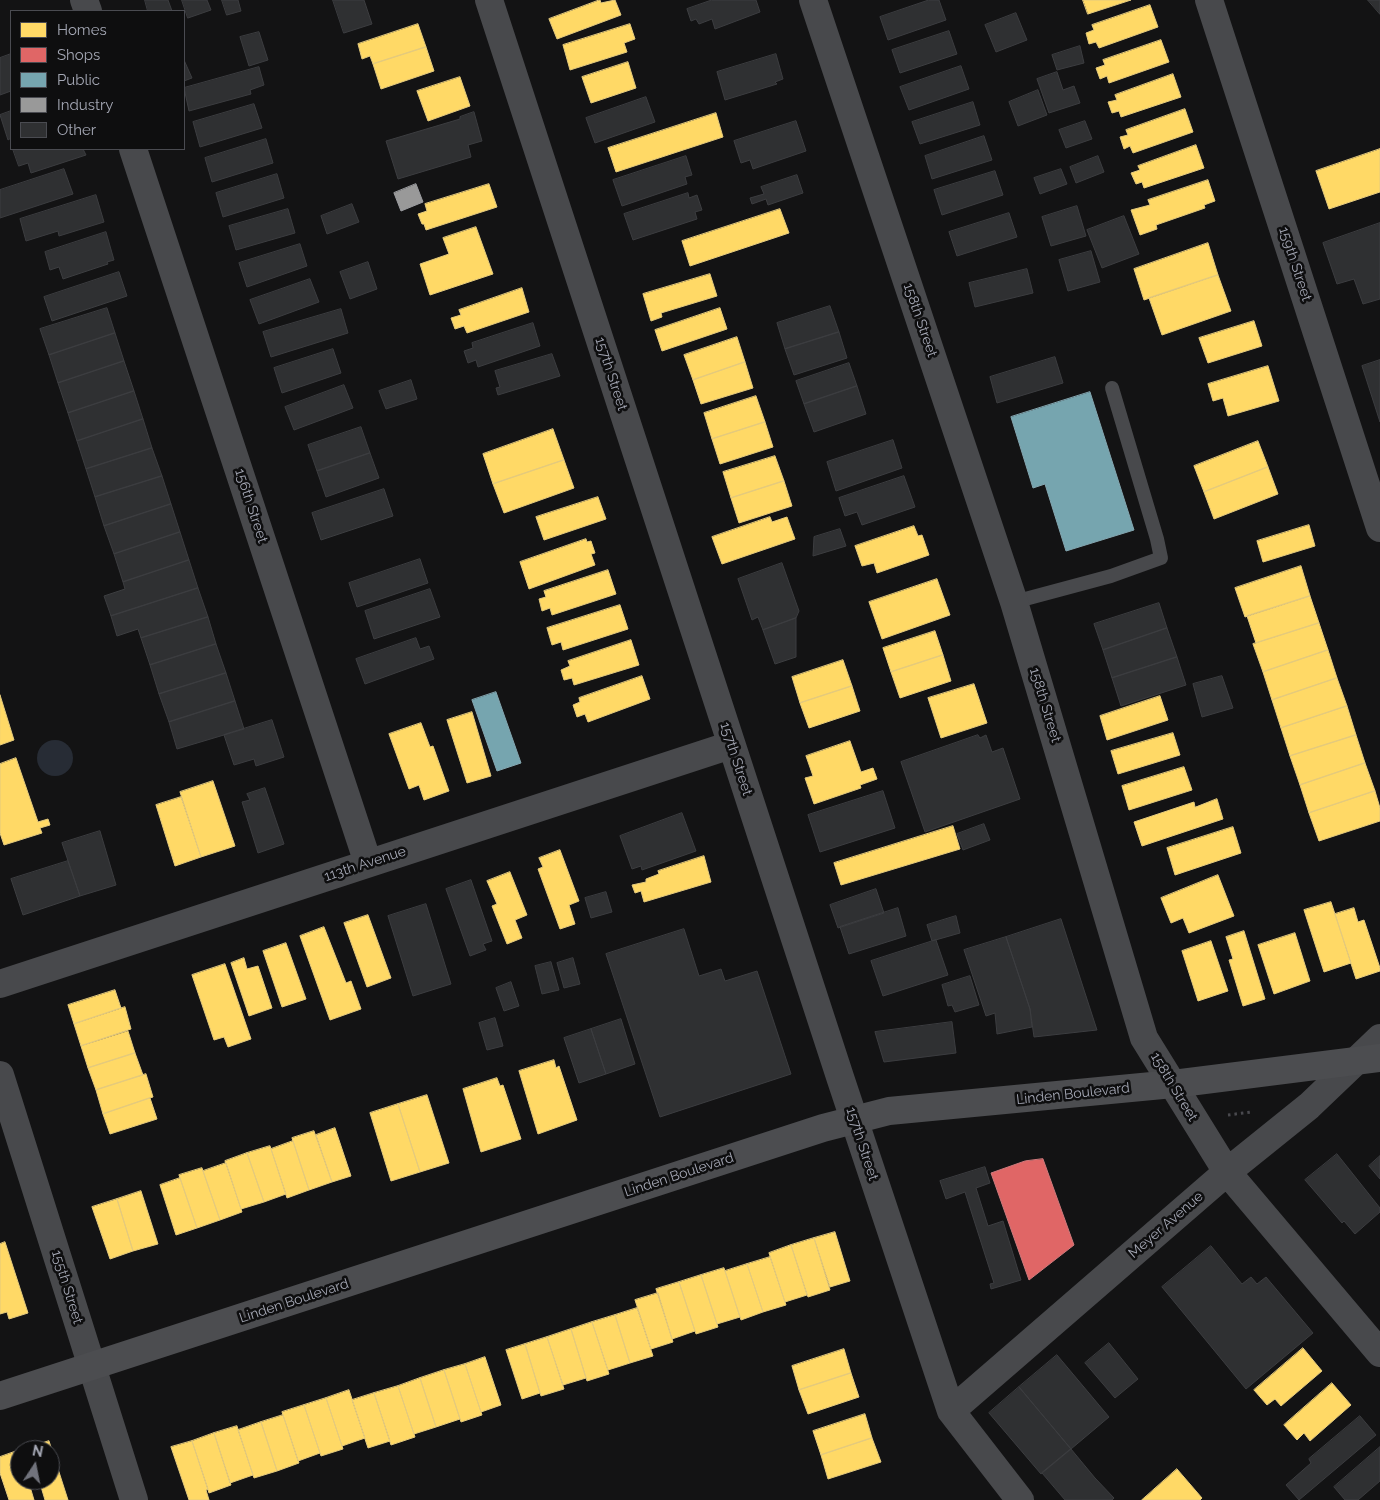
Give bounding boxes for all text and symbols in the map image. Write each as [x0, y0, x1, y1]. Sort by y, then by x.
legend [10, 10, 185, 150]
text: Homes [57, 21, 107, 39]
text: Shops [57, 46, 100, 64]
text: Public [57, 71, 100, 89]
text: Industry [57, 96, 113, 114]
text: Other [57, 121, 96, 139]
street label: 159th Street [1275, 225, 1315, 303]
street label: 158th Street [899, 281, 941, 359]
street label: 157th Street [591, 335, 631, 413]
street label: 156th Street [231, 467, 271, 545]
street label: 158th Street [1026, 666, 1064, 744]
street label: 157th Street [716, 720, 756, 798]
street label: 113th Avenue [322, 843, 408, 885]
street label: 158th Street [1147, 1050, 1201, 1124]
street label: Linden Boulevard [1015, 1080, 1131, 1108]
street label: 157th Street [842, 1105, 882, 1183]
street label: Linden Boulevard [622, 1149, 736, 1201]
street label: Meyer Avenue [1125, 1188, 1207, 1262]
street label: 155th Street [48, 1248, 86, 1326]
street label: Linden Boulevard [237, 1275, 351, 1327]
north arrow [10, 1440, 60, 1490]
text: N [31, 1442, 44, 1460]

